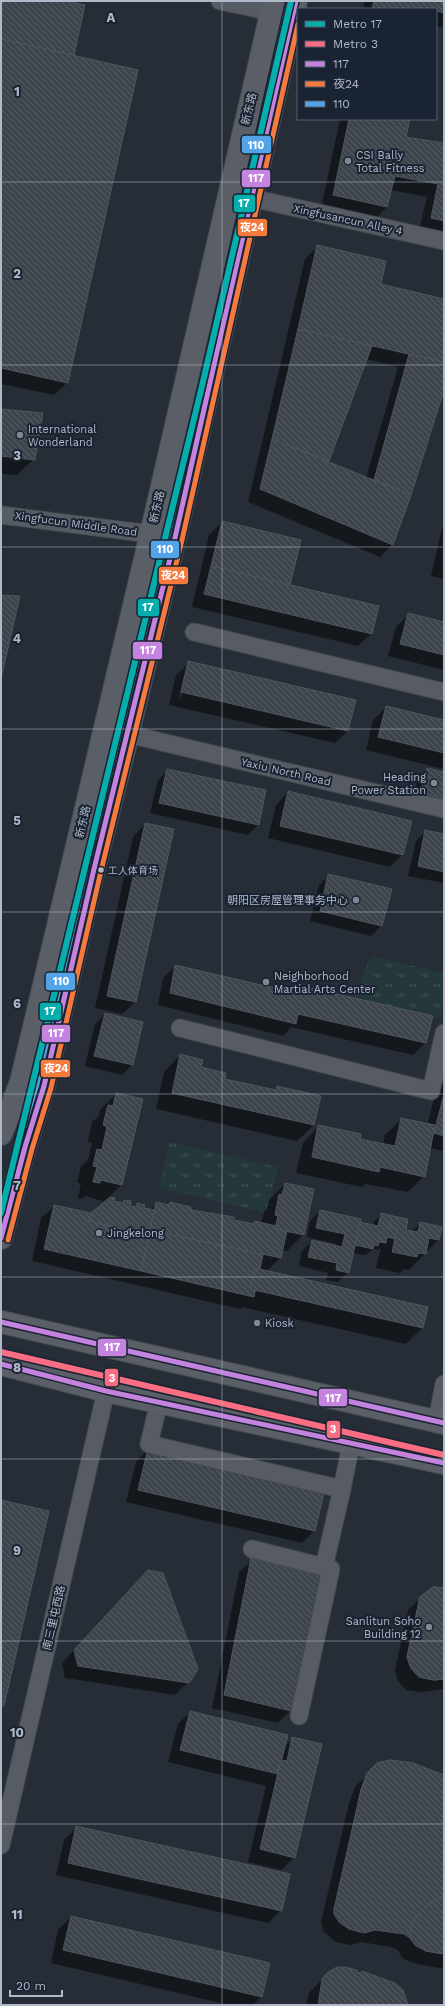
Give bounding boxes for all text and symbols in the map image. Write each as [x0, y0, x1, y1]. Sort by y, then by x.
legend [297, 8, 437, 120]
text: A [107, 10, 116, 25]
text: Metro 17 [333, 17, 382, 31]
text: Metro 3 [333, 37, 378, 51]
text: 117 [333, 57, 349, 71]
text: 夜24 [333, 77, 359, 91]
text: 1 [14, 84, 20, 99]
street label: 新东路 [239, 91, 259, 127]
text: 110 [333, 97, 350, 111]
line badge: 110 [241, 135, 272, 154]
text: 110 [248, 139, 264, 152]
place label: CSI Bally Total Fitness [356, 149, 425, 175]
marker: CSI Bally Total Fitness [343, 156, 353, 166]
line badge: 117 [241, 169, 271, 188]
text: 117 [248, 172, 264, 185]
line badge: 17 [233, 194, 256, 213]
text: 17 [238, 197, 250, 210]
street label: Xingfusancun Alley 4 [292, 202, 404, 238]
line badge: 夜24 [237, 218, 268, 237]
text: 夜24 [240, 221, 264, 234]
text: 2 [13, 266, 21, 281]
place label: International Wonderland [28, 423, 97, 449]
marker: International Wonderland [15, 430, 25, 440]
text: 3 [13, 448, 21, 463]
street label: 新东路 [147, 489, 167, 525]
street label: Xingfucun Middle Road [14, 509, 138, 539]
line badge: 110 [150, 540, 180, 559]
text: 110 [157, 543, 173, 556]
line badge: 夜24 [158, 566, 189, 585]
text: 夜24 [161, 569, 185, 582]
line badge: 17 [137, 598, 160, 617]
text: 17 [142, 601, 154, 614]
text: 4 [13, 631, 22, 646]
line badge: 117 [132, 641, 163, 660]
text: 117 [140, 644, 156, 657]
street label: Yaxiu North Road [240, 755, 332, 789]
place label: Heading Power Station [351, 771, 426, 797]
marker: Heading Power Station [429, 778, 439, 788]
street label: 新东路 [73, 804, 93, 840]
text: 5 [13, 813, 21, 828]
marker: 工人体育场 [96, 865, 106, 875]
place label: 工人体育场 [108, 865, 158, 876]
place label: 朝阳区房屋管理事务中心 [227, 894, 348, 907]
marker: 朝阳区房屋管理事务中心 [351, 895, 361, 905]
place label: Neighborhood Martial Arts Center [274, 970, 376, 996]
line badge: 110 [45, 972, 76, 991]
text: 110 [53, 975, 69, 988]
marker: Neighborhood Martial Arts Center [261, 977, 271, 987]
text: 6 [13, 996, 21, 1011]
line badge: 17 [39, 1002, 62, 1021]
text: 17 [44, 1005, 56, 1018]
line badge: 117 [41, 1024, 71, 1043]
text: 117 [48, 1027, 64, 1040]
line badge: 夜24 [40, 1059, 71, 1078]
text: 夜24 [44, 1062, 68, 1075]
text: 7 [13, 1178, 21, 1193]
place label: Jingkelong [107, 1227, 164, 1240]
marker: Jingkelong [94, 1228, 104, 1238]
place label: Kiosk [265, 1317, 294, 1330]
marker: Kiosk [252, 1318, 262, 1328]
line badge: 117 [97, 1338, 127, 1357]
text: 117 [104, 1341, 120, 1354]
text: 8 [13, 1360, 21, 1375]
line badge: 3 [104, 1368, 119, 1387]
text: 3 [109, 1372, 116, 1385]
line badge: 117 [318, 1388, 348, 1407]
text: 117 [325, 1392, 341, 1405]
line badge: 3 [326, 1420, 341, 1439]
text: 3 [330, 1423, 337, 1436]
text: 9 [13, 1543, 21, 1558]
street label: 南三里屯西路 [40, 1584, 68, 1652]
place label: Sanlitun Soho Building 12 [346, 1615, 421, 1641]
marker: Sanlitun Soho Building 12 [424, 1622, 434, 1632]
text: 10 [10, 1725, 24, 1740]
text: 11 [11, 1907, 23, 1922]
scale bar [10, 1972, 62, 1998]
text: 20 m [16, 1979, 46, 1993]

